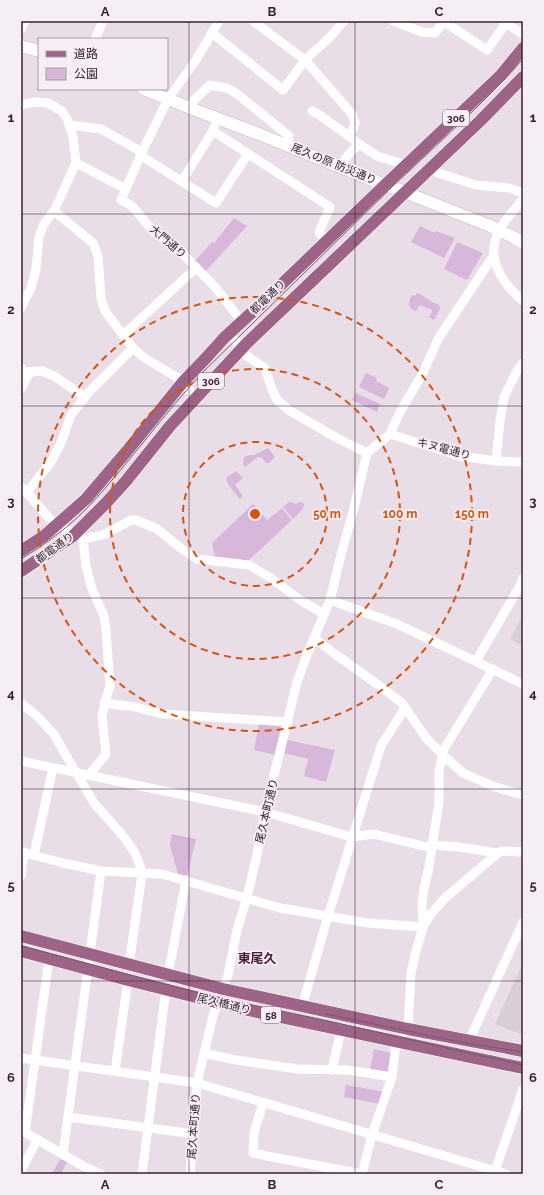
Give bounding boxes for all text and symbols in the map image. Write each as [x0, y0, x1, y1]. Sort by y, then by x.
text: A [101, 4, 110, 19]
text: B [268, 4, 277, 19]
text: C [435, 4, 444, 19]
legend [38, 38, 168, 90]
text: 道路 [74, 47, 98, 61]
text: 公園 [74, 67, 98, 81]
text: 1 [8, 110, 15, 125]
road number: 306 [443, 110, 469, 126]
text: 1 [530, 110, 537, 125]
street label: 尾久の原 防災通り [289, 141, 379, 187]
street label: 大門通り [147, 223, 189, 261]
street label: 都電通り [248, 277, 288, 317]
text: 2 [7, 302, 15, 317]
text: 2 [529, 302, 537, 317]
road number: 306 [198, 373, 224, 389]
street label: キヌ電通り [416, 436, 472, 462]
text: 3 [7, 494, 15, 509]
text: 3 [529, 494, 537, 509]
centre of rings [248, 507, 262, 521]
text: 50 m [313, 507, 341, 521]
text: 100 m [383, 507, 417, 521]
text: 150 m [455, 507, 489, 521]
street label: 都電通り [33, 530, 77, 566]
text: 4 [7, 686, 15, 701]
text: 4 [529, 686, 537, 701]
street label: 尾久本町通り [253, 777, 281, 845]
text: 5 [7, 878, 15, 893]
text: 5 [529, 878, 537, 893]
district label: 東尾久 [237, 951, 277, 966]
street label: 尾久橋通り [196, 991, 252, 1017]
road number: 58 [261, 1007, 281, 1023]
text: 6 [7, 1070, 15, 1085]
text: 6 [529, 1070, 537, 1085]
street label: 尾久本町通り [185, 1093, 203, 1159]
text: A [101, 1177, 110, 1192]
text: B [268, 1177, 277, 1192]
text: C [435, 1177, 444, 1192]

